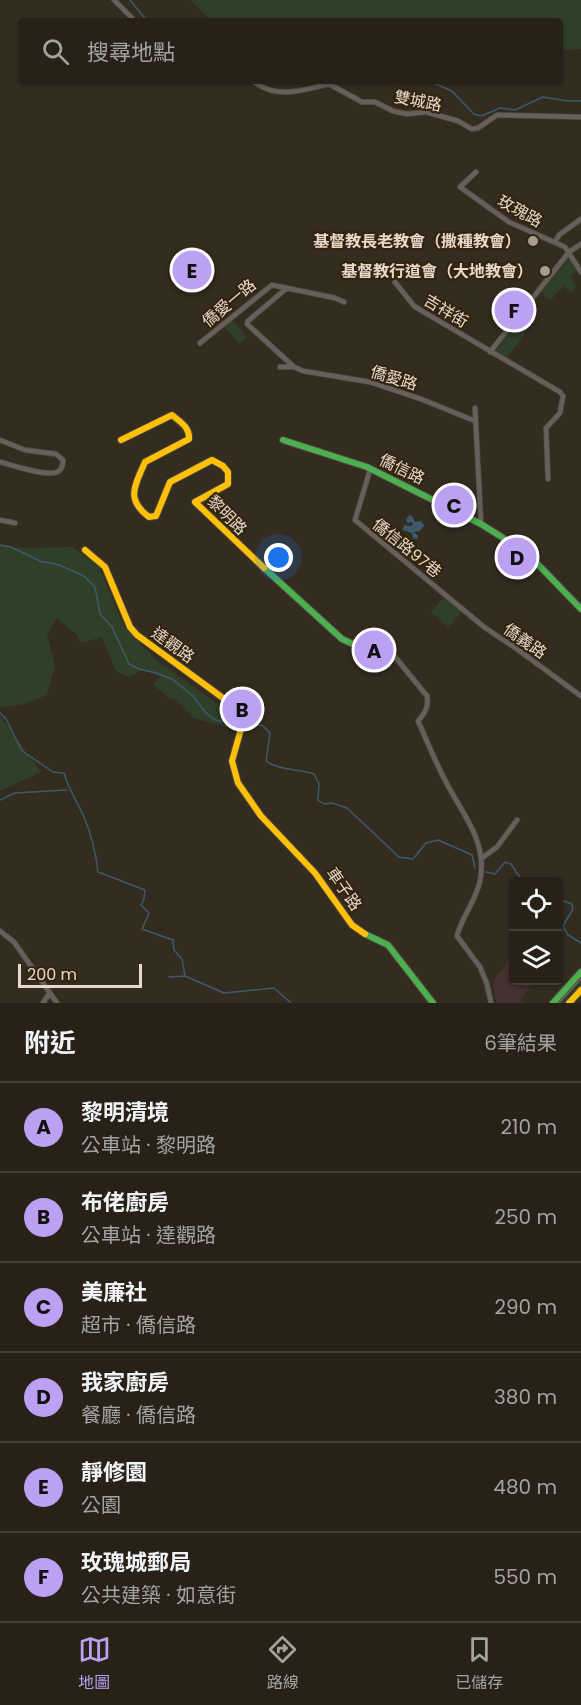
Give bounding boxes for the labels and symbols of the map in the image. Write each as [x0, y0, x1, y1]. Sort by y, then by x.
street label: 雙城路 [392, 85, 444, 117]
street label: 玫瑰路 [493, 189, 547, 233]
place label: 基督教長老教會（撒種教會） [313, 230, 521, 253]
marker: 基督教長老教會（撒種教會） [526, 234, 540, 248]
pin: E [172, 248, 212, 292]
place label: 基督教行道會（大地教會） [341, 260, 533, 283]
marker: 基督教行道會（大地教會） [538, 264, 552, 278]
street label: 僑愛一路 [197, 274, 261, 332]
pin: F [494, 288, 534, 332]
street label: 吉祥街 [419, 289, 473, 333]
street label: 僑愛路 [368, 360, 420, 396]
street label: 僑信路 [375, 448, 429, 490]
pin: C [434, 482, 474, 528]
street label: 黎明路 [202, 490, 252, 540]
street label: 僑信路97巷 [368, 513, 446, 583]
pin: D [498, 534, 536, 580]
your location [264, 543, 293, 572]
street label: 僑義路 [499, 618, 551, 664]
street label: 達觀路 [147, 622, 199, 668]
pin: A [354, 628, 394, 672]
pin: B [222, 686, 262, 732]
street label: 車子路 [321, 863, 367, 915]
scale bar [18, 961, 142, 989]

